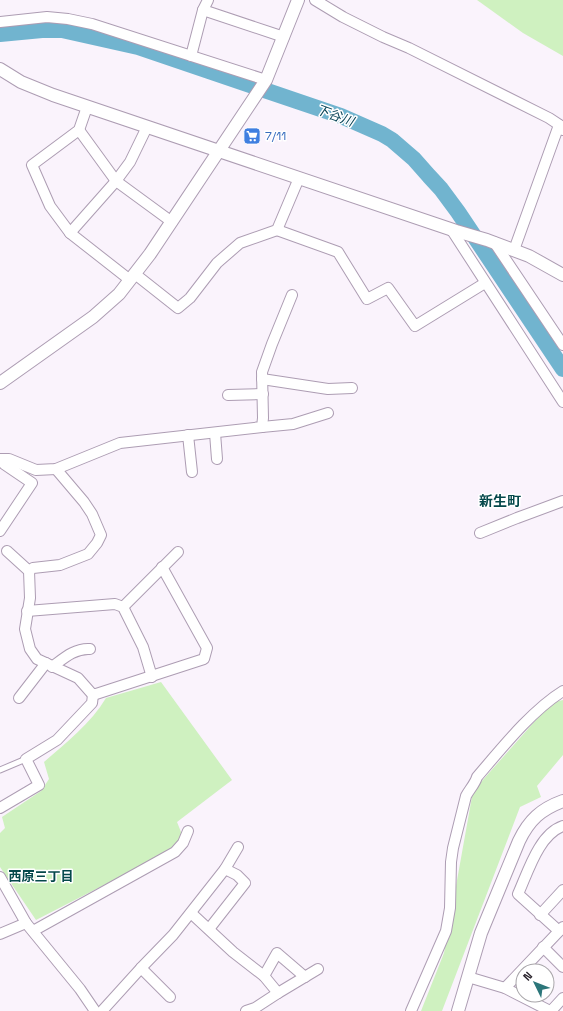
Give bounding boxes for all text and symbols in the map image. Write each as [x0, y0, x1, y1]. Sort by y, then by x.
water label: 下谷川 [314, 101, 358, 131]
supermarket icon: 7/11 [242, 126, 262, 146]
place label: 7/11 [265, 128, 286, 144]
district label: 新生町 [479, 492, 521, 510]
district label: 西原三丁目 [8, 868, 74, 885]
north arrow [515, 963, 555, 1003]
text: N [520, 969, 535, 984]

